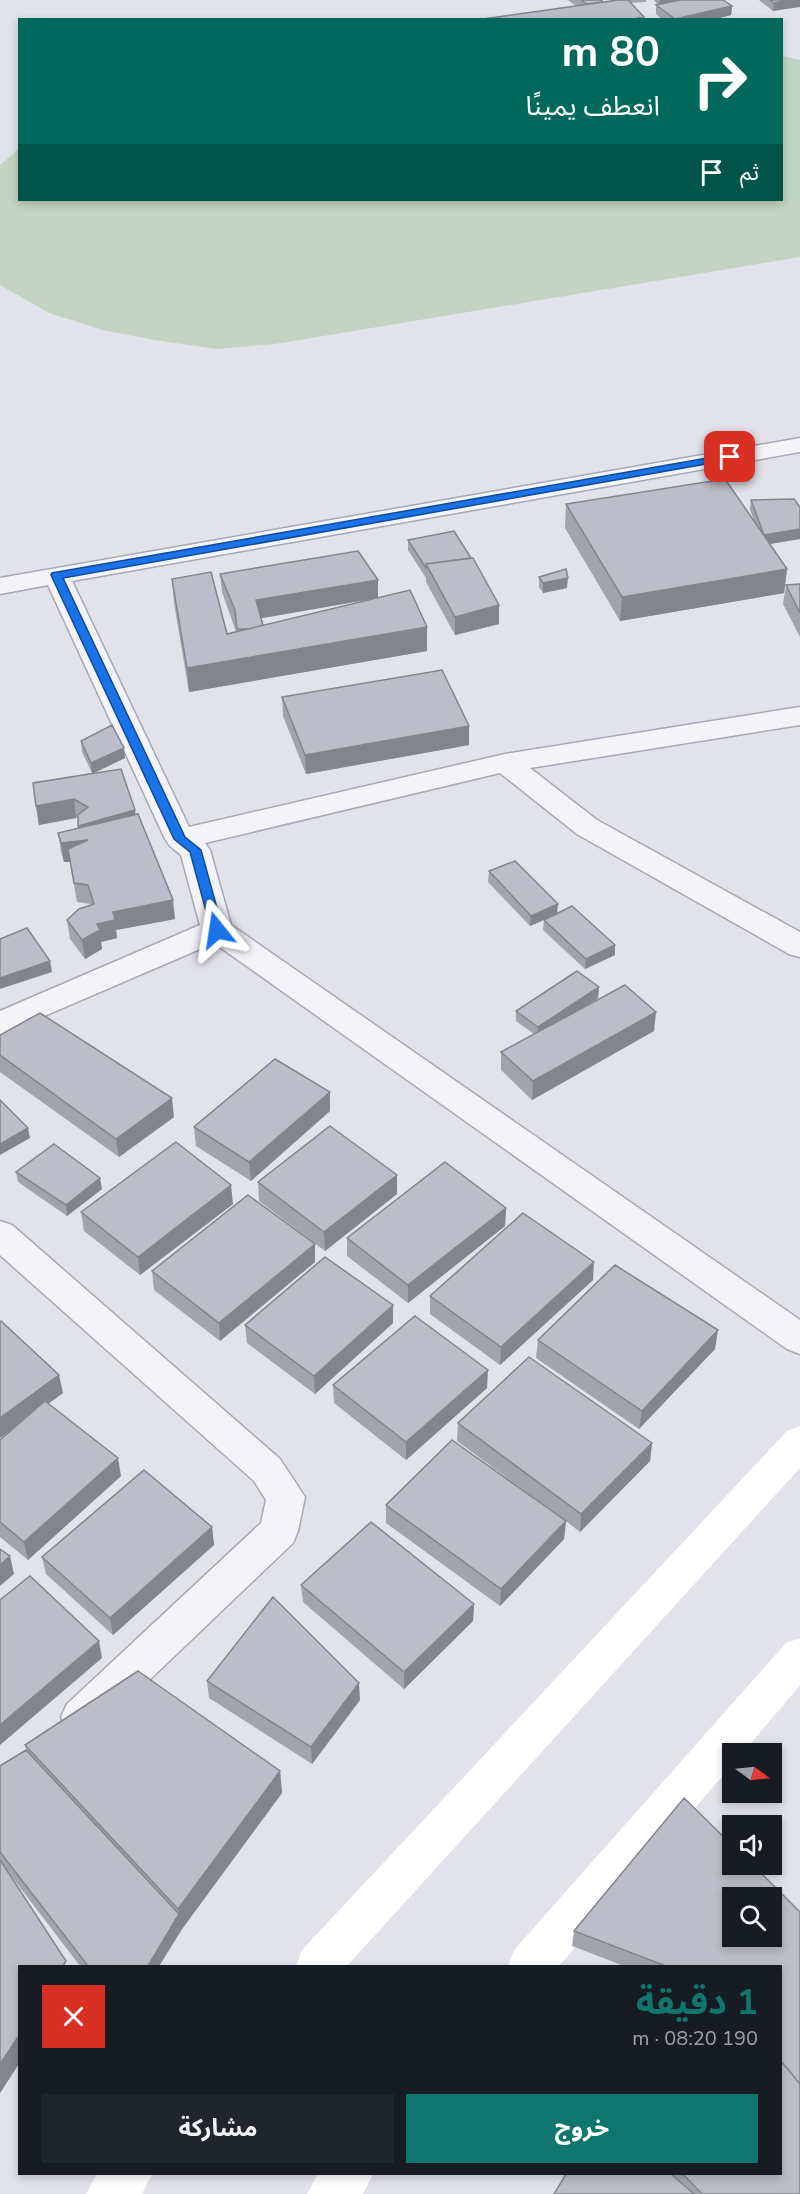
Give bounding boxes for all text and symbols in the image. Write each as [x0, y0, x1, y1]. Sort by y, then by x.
text: 80 m [561, 24, 660, 81]
icon: right [681, 42, 759, 120]
text: انعطف يمينًا [526, 88, 660, 125]
icon: arrive [695, 156, 728, 189]
text: ثم [740, 158, 759, 188]
pin [704, 431, 755, 482]
icon: arrive [713, 440, 746, 473]
position arrow [185, 898, 249, 962]
north arrow [722, 1743, 782, 1803]
map controls [722, 1743, 782, 1947]
button: sound [722, 1815, 782, 1875]
button: search [722, 1887, 782, 1947]
text: 1 دقيقة [636, 1978, 758, 2027]
button: close [42, 1985, 105, 2048]
text: 190 m · 08:20 [632, 2025, 758, 2052]
button: مشاركة [42, 2094, 394, 2163]
button: خروج [406, 2094, 758, 2163]

